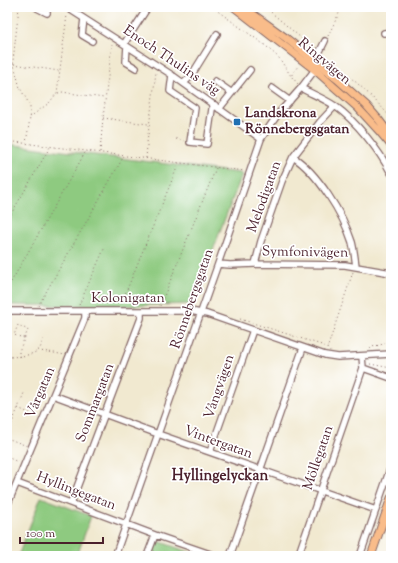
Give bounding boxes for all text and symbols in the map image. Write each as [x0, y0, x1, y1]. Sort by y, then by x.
street label: Enoch Thulins väg [119, 21, 223, 101]
street label: Ringvägen [293, 34, 355, 90]
place label: Landskrona Rönnebergsgatan [245, 104, 350, 140]
marker: Landskrona Rönnebergsgatan [232, 117, 242, 127]
street label: Melodigatan [243, 158, 287, 236]
street label: Symfonivägen [262, 242, 348, 264]
street label: Rönnebergsgatan [167, 246, 219, 352]
street label: Kolonigatan [91, 289, 165, 309]
street label: Vångvägen [200, 352, 240, 422]
street label: Sommargatan [72, 361, 120, 445]
street label: Vårgatan [21, 364, 61, 422]
street label: Vintergatan [181, 421, 255, 465]
street label: Möllegatan [299, 423, 339, 493]
district label: Hyllingelyckan [172, 466, 268, 487]
street label: Hyllingegatan [33, 468, 119, 516]
scale bar [20, 519, 103, 545]
text: 100 m [26, 525, 55, 543]

